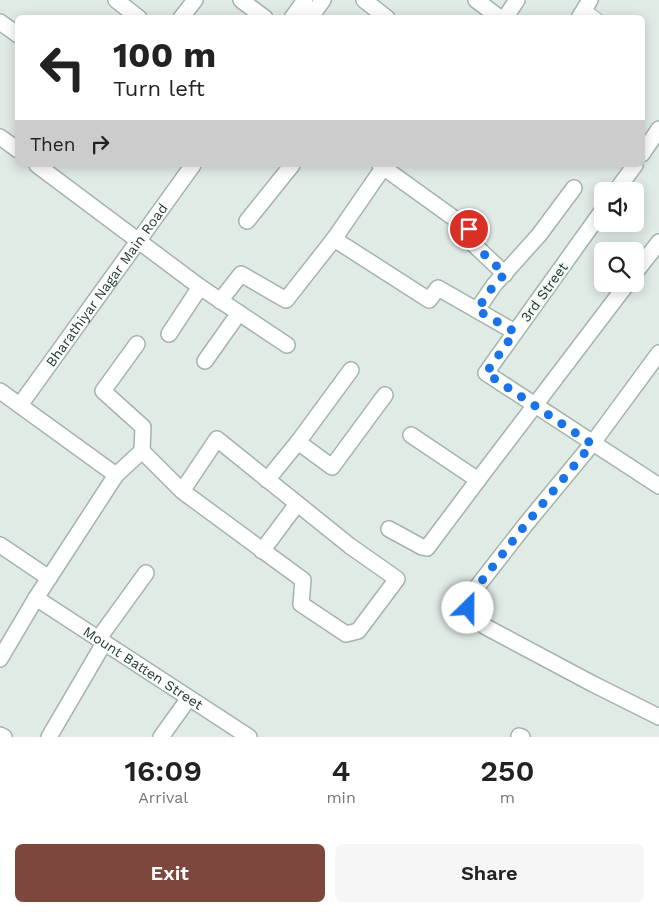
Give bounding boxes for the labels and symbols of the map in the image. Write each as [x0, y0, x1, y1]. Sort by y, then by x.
street label: Bharathiyar Nagar Main Road [42, 200, 171, 370]
pin [448, 208, 490, 250]
street label: 3rd Street [517, 259, 571, 325]
position arrow [441, 581, 493, 633]
street label: Mount Batten Street [80, 623, 206, 713]

